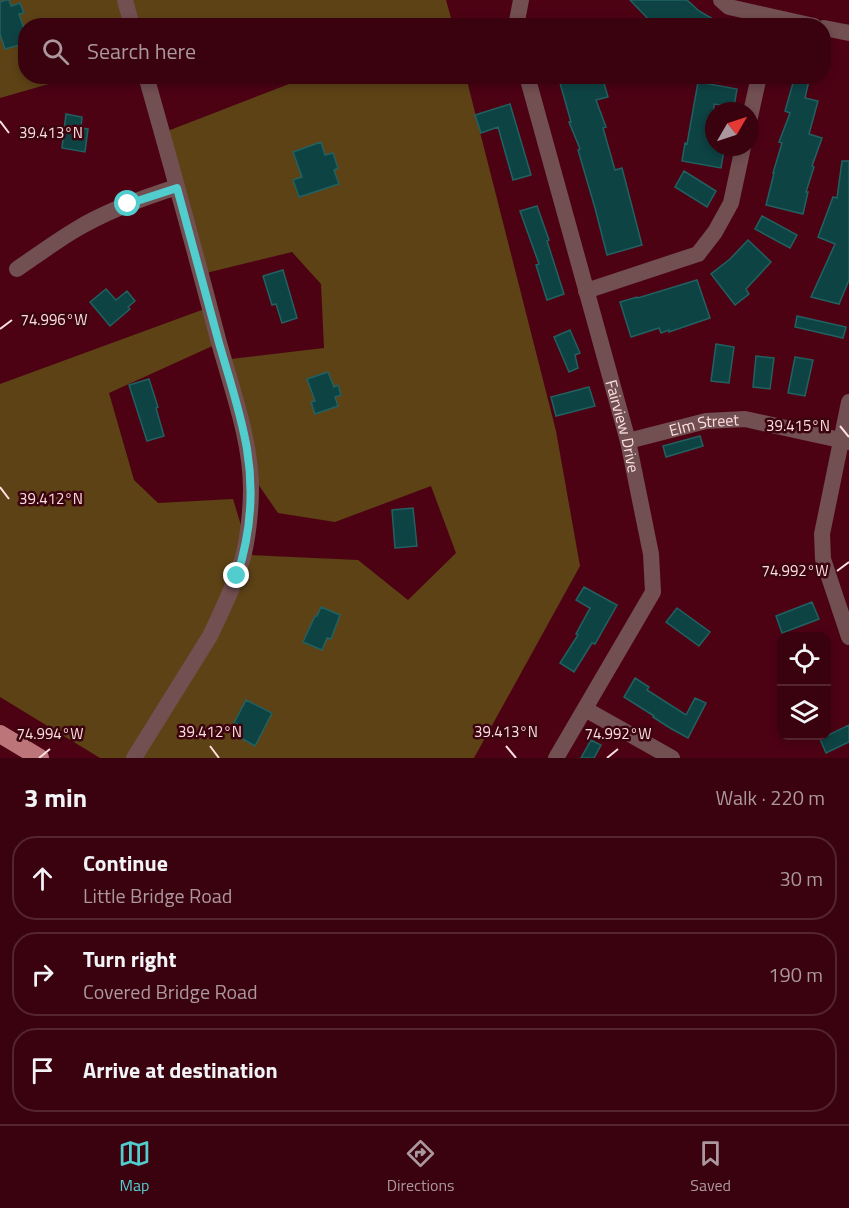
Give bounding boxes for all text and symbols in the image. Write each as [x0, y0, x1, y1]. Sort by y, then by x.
search box [18, 18, 831, 84]
text: Search here [87, 34, 196, 68]
icon: search [39, 35, 72, 68]
north arrow [705, 102, 759, 156]
text: 39.413°N [19, 121, 83, 144]
route start [114, 190, 140, 216]
text: 74.996°W [21, 308, 87, 331]
street label: Fairview Drive [600, 377, 646, 475]
street label: Elm Street [666, 407, 740, 442]
text: 39.415°N [766, 414, 830, 437]
text: 39.412°N [19, 487, 83, 510]
text: 74.992°W [762, 559, 828, 582]
route end [223, 562, 249, 588]
map controls [777, 632, 831, 740]
button: locate [777, 632, 831, 686]
button: layers [777, 686, 831, 740]
text: 39.412°N [178, 720, 242, 743]
text: 39.413°N [474, 720, 538, 743]
text: 74.994°W [17, 722, 83, 745]
text: 74.992°W [585, 722, 651, 745]
text: 3 min [24, 778, 87, 817]
text: Walk · 220 m [716, 782, 825, 813]
text: Continue [83, 846, 168, 880]
icon: ahead [26, 862, 59, 895]
text: 30 m [779, 863, 823, 894]
text: Little Bridge Road [83, 880, 232, 911]
text: Turn right [83, 942, 177, 976]
icon: right [26, 958, 59, 991]
text: 190 m [768, 959, 823, 990]
text: Covered Bridge Road [83, 976, 258, 1007]
text: Arrive at destination [83, 1053, 278, 1087]
icon: arrive [26, 1054, 59, 1087]
tab: Map [118, 1137, 151, 1197]
tab: Directions [387, 1137, 455, 1197]
tab: Saved [690, 1137, 731, 1197]

